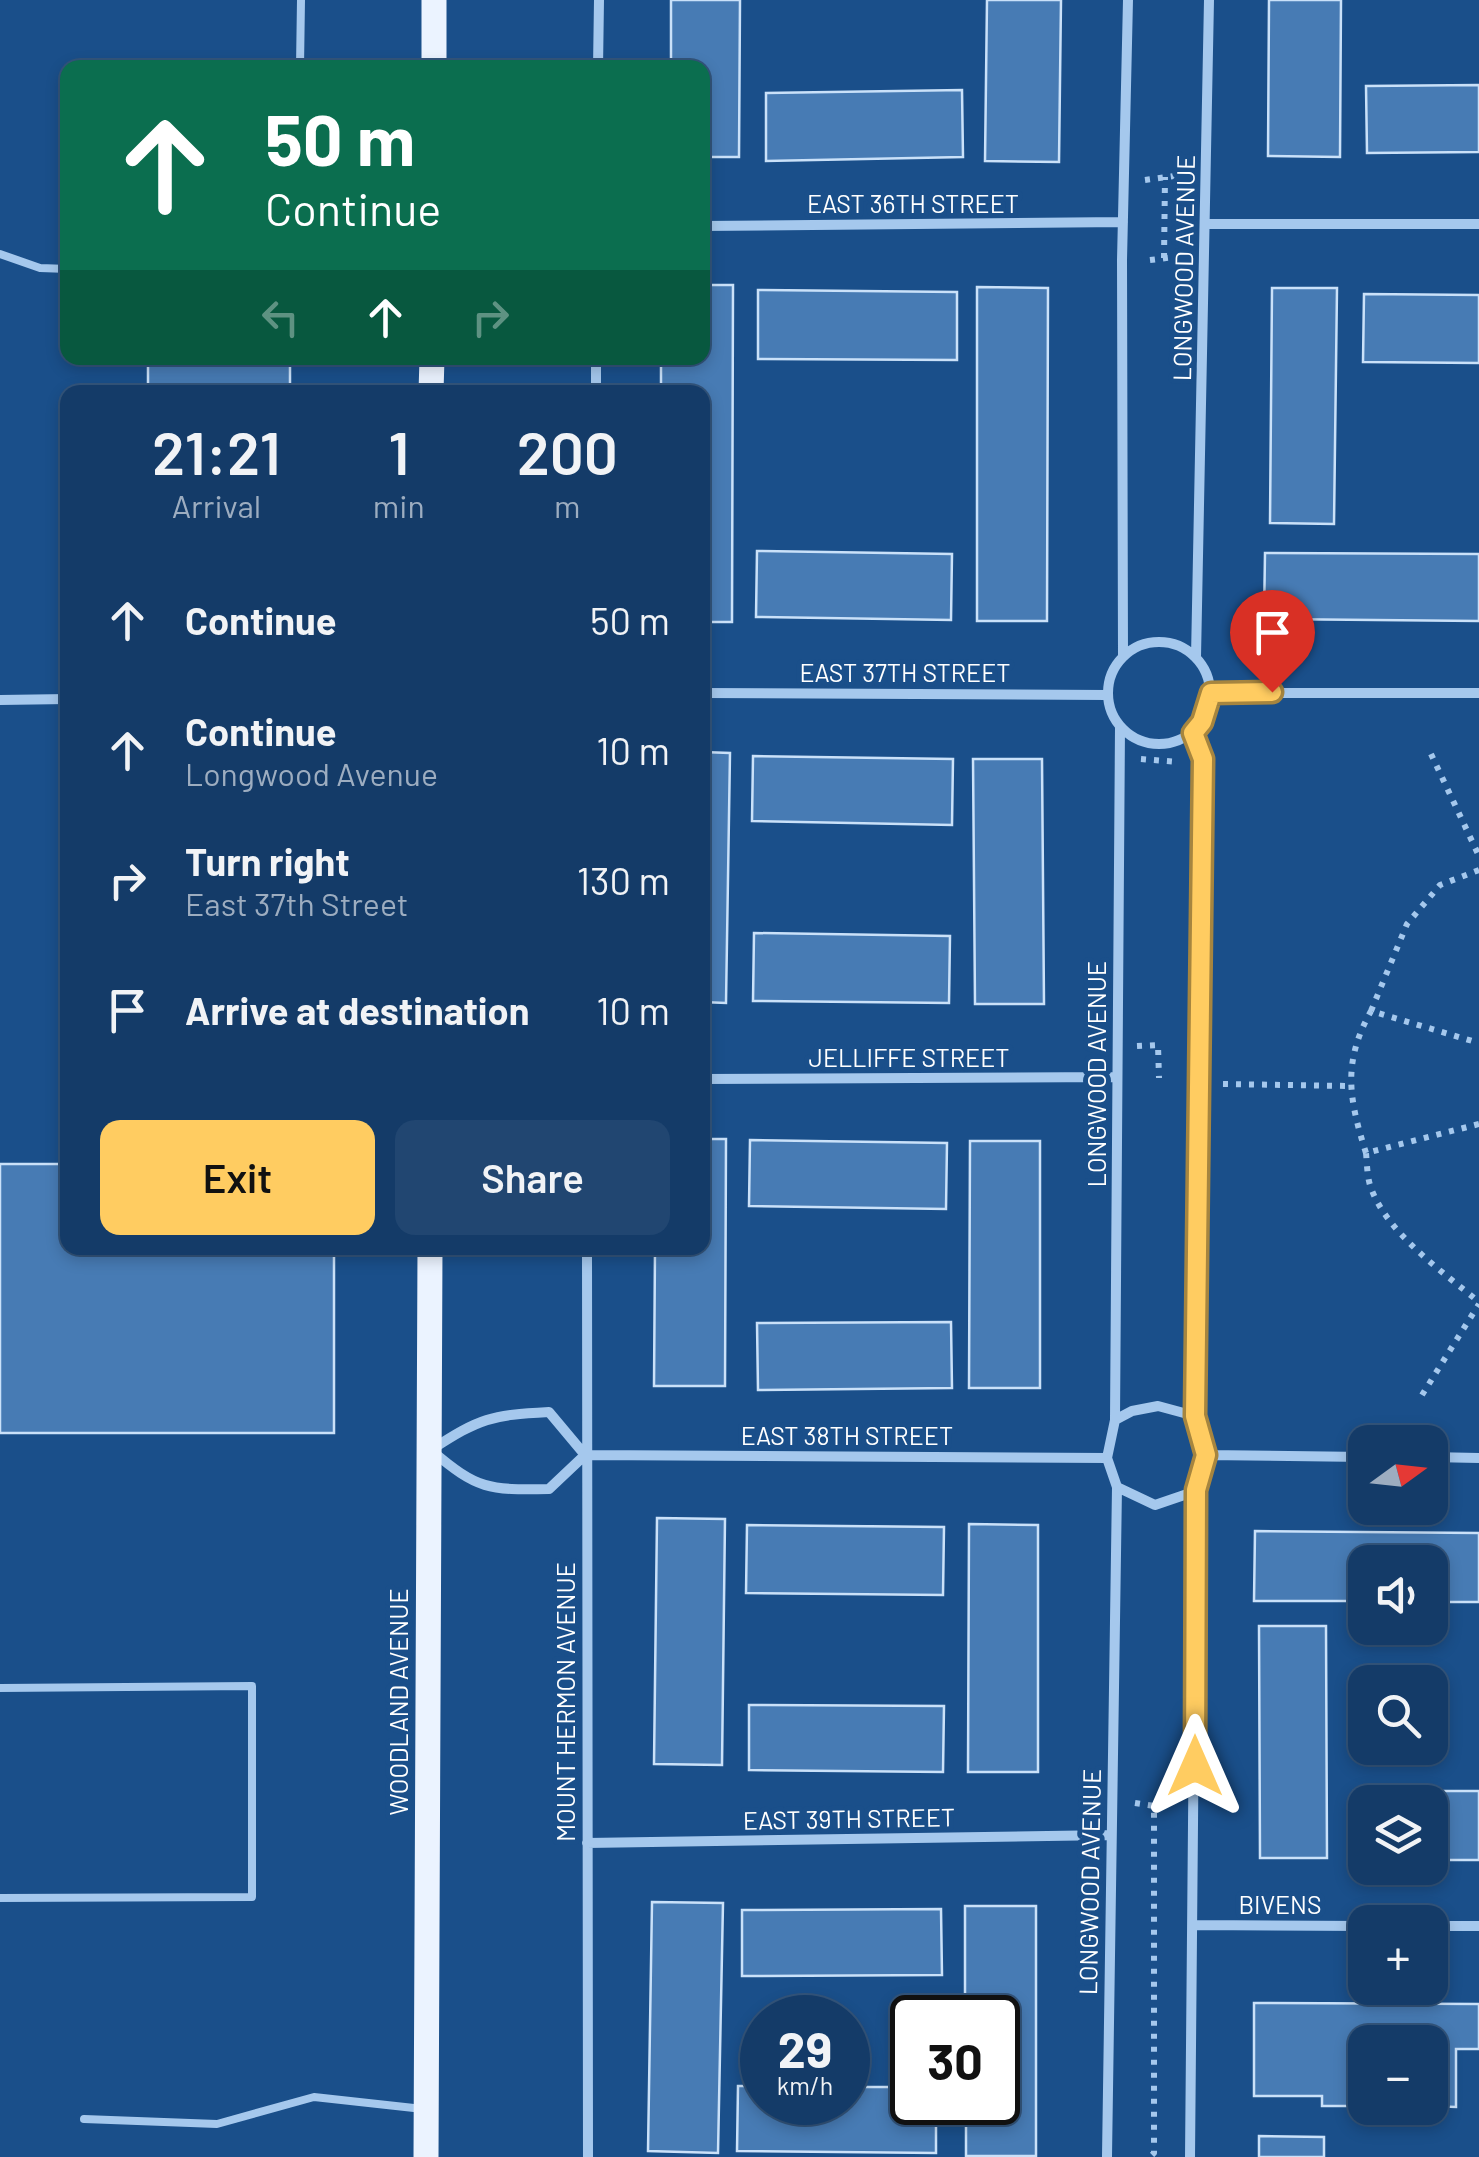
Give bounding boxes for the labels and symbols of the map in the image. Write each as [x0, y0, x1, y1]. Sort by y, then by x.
street label: LONGWOOD AVENUE [1166, 155, 1200, 381]
street label: EAST 36TH STREET [807, 188, 1019, 218]
pin [1230, 590, 1315, 693]
street label: EAST 37TH STREET [799, 657, 1011, 687]
street label: LONGWOOD AVENUE [1081, 961, 1111, 1187]
street label: JELLIFFE STREET [808, 1042, 1010, 1072]
street label: EAST 38TH STREET [741, 1420, 953, 1450]
north arrow [1348, 1425, 1448, 1525]
street label: MOUNT HERMON AVENUE [550, 1562, 580, 1842]
street label: WOODLAND AVENUE [383, 1588, 413, 1816]
position arrow [1143, 1714, 1247, 1818]
street label: LONGWOOD AVENUE [1072, 1769, 1106, 1995]
street label: EAST 39TH STREET [743, 1801, 955, 1835]
street label: BIVENS [1238, 1889, 1322, 1919]
speed limit sign: 30 [890, 1995, 1020, 2125]

